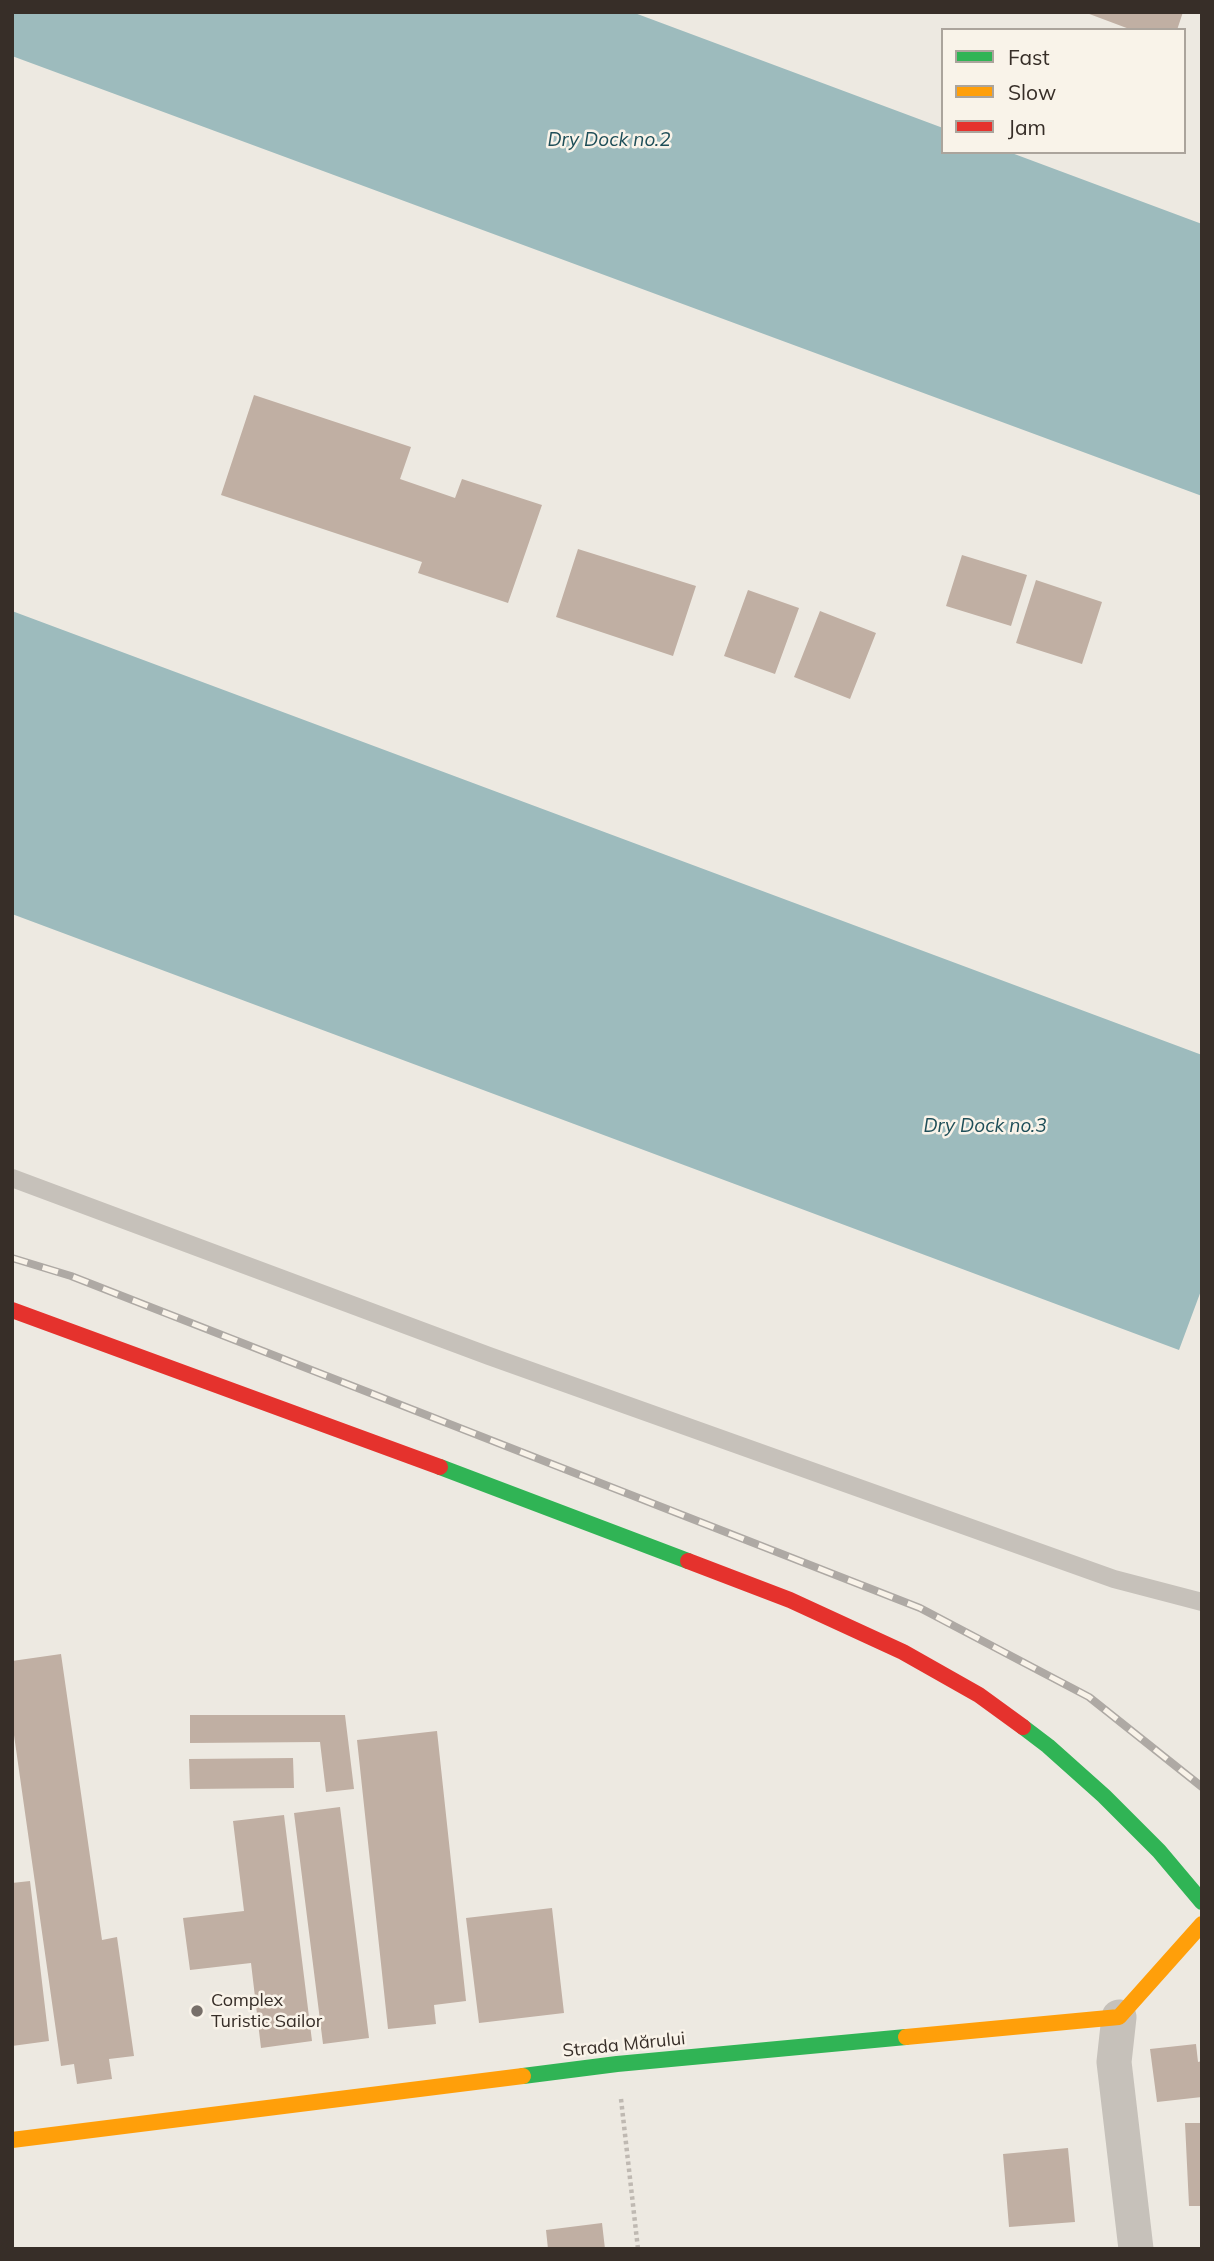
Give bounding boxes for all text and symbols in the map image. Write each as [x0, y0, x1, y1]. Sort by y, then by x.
legend [941, 28, 1186, 154]
text: Fast [1008, 44, 1050, 70]
text: Slow [1008, 79, 1056, 105]
text: Jam [1008, 114, 1046, 140]
water label: Dry Dock no.2 [547, 129, 671, 151]
water label: Dry Dock no.3 [923, 1115, 1047, 1137]
place label: Complex Turistic Sailor [211, 1990, 322, 2032]
marker: Complex Turistic Sailor [189, 2003, 205, 2019]
street label: Strada Mărului [562, 2028, 686, 2062]

